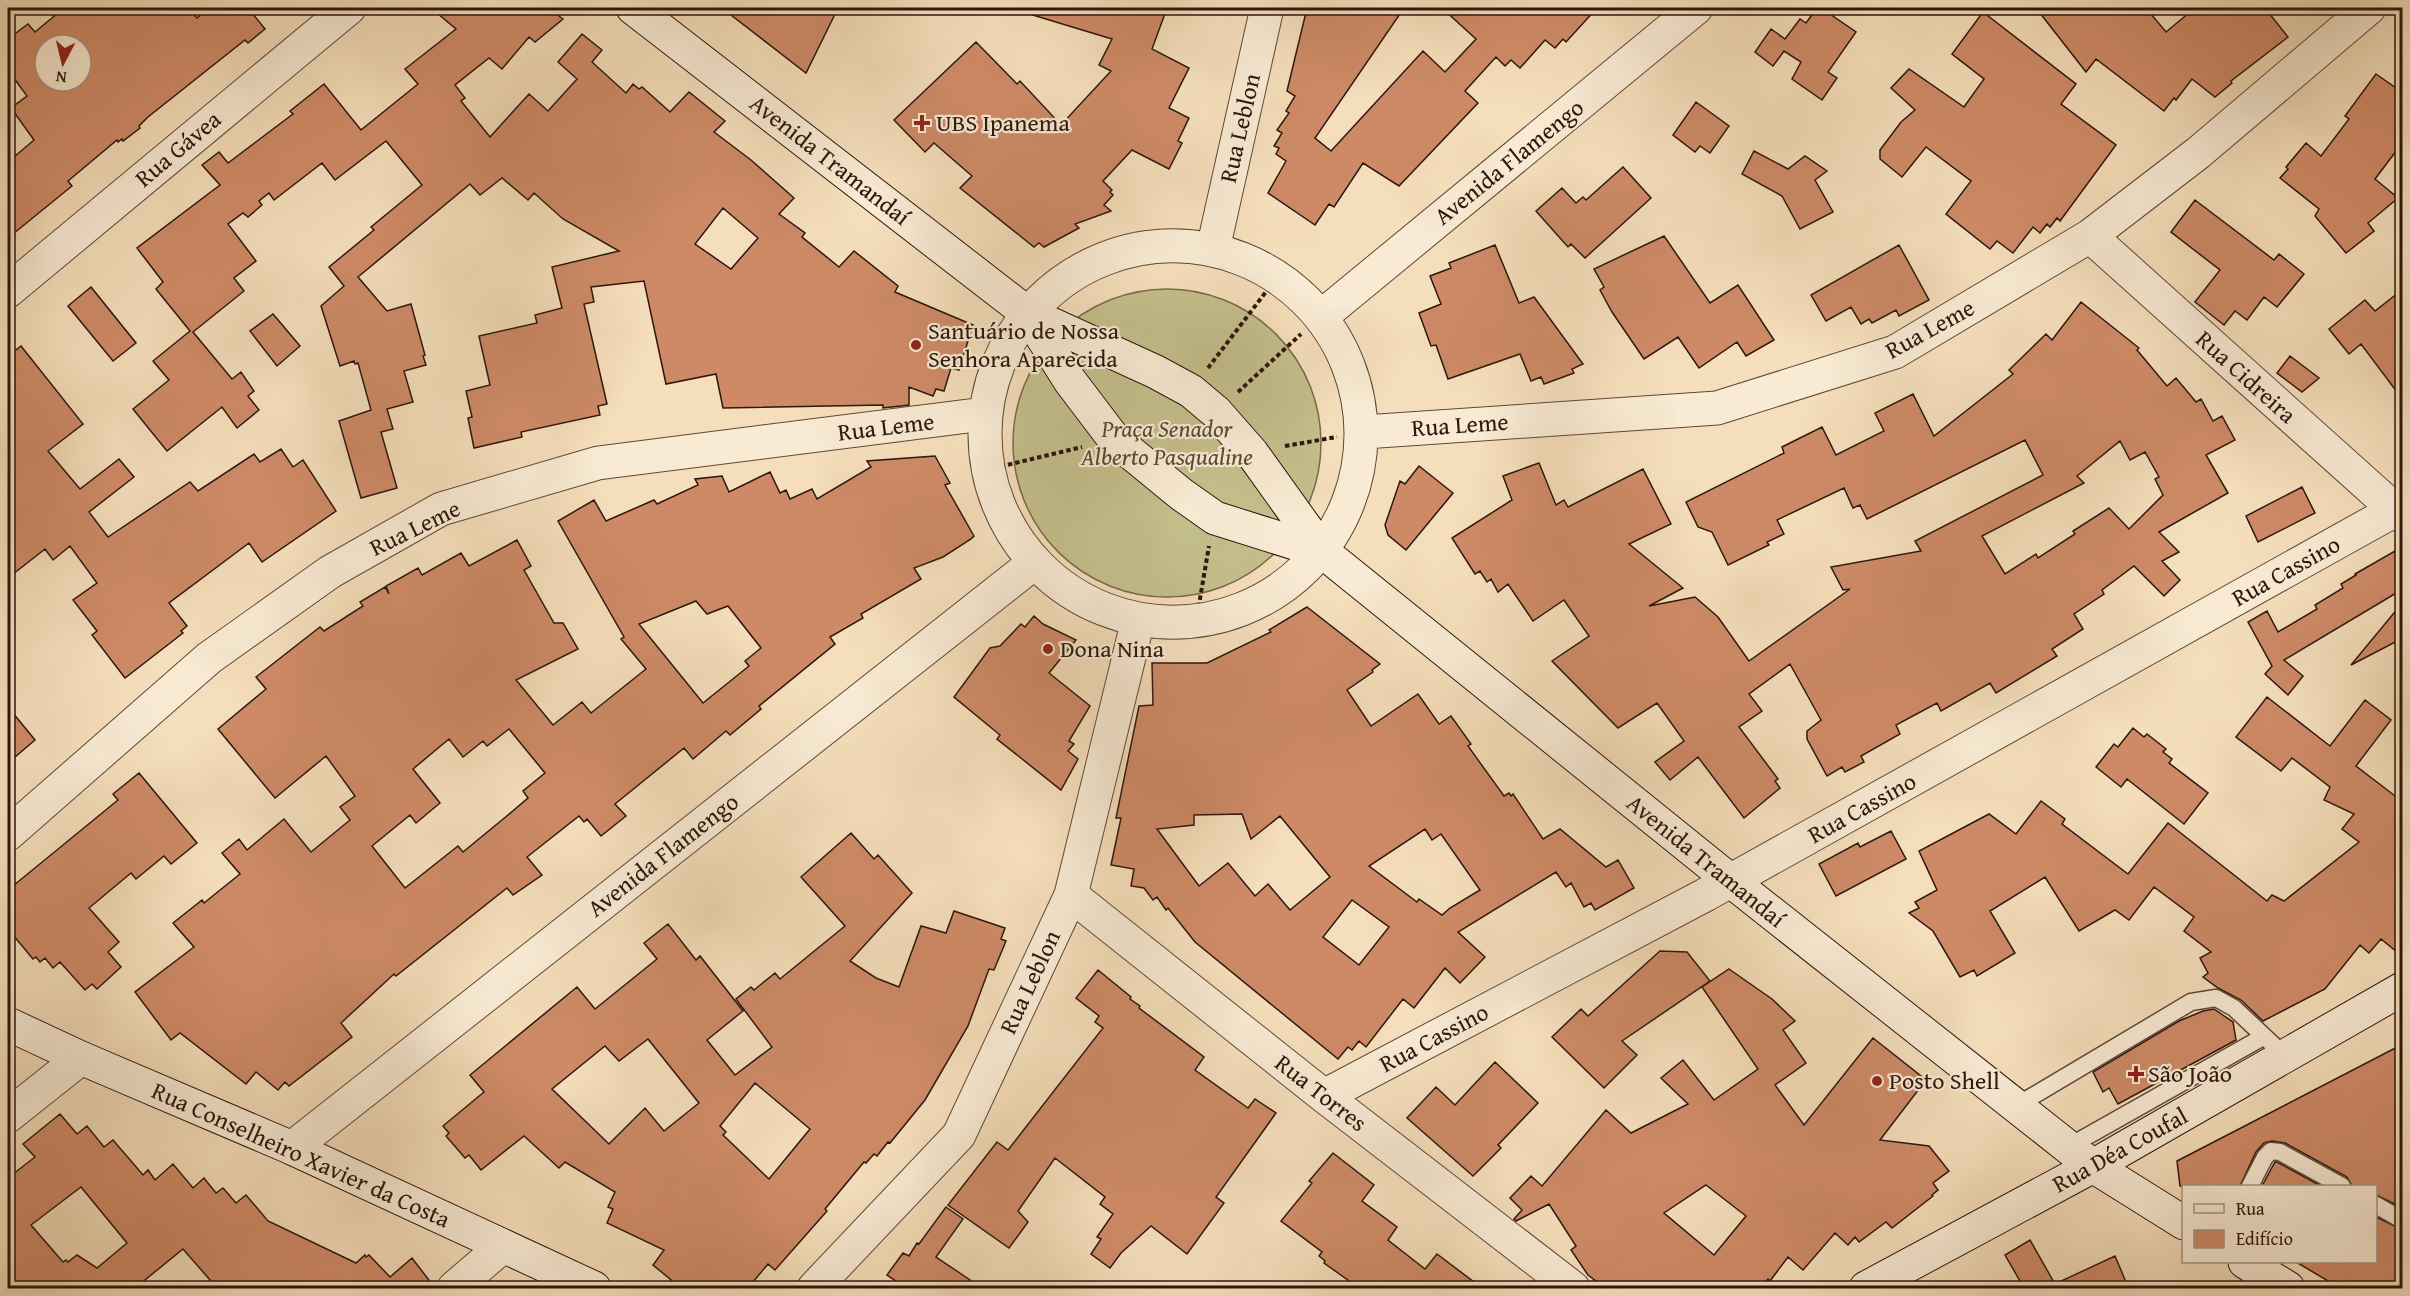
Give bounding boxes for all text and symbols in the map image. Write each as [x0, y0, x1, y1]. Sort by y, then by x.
north arrow [33, 33, 93, 93]
text: N [54, 65, 68, 90]
street label: Rua Leblon [1210, 69, 1269, 186]
street label: Avenida Tramandaí [743, 86, 919, 234]
street label: Avenida Flamengo [1426, 90, 1591, 233]
street label: Rua Gávea [127, 102, 229, 195]
place label: UBS Ipanema [936, 105, 1070, 140]
marker: UBS Ipanema [913, 114, 931, 132]
street label: Rua Leme [1879, 290, 1981, 367]
place label: Santuário de Nossa Senhora Aparecida [928, 313, 1120, 376]
street label: Rua Cidreira [2188, 322, 2305, 432]
marker: Santuário de Nossa Senhora Aparecida [909, 338, 923, 352]
street label: Rua Leme [836, 403, 936, 450]
street label: Rua Leme [1410, 404, 1510, 445]
park label: Praça Senador Alberto Pasqualine [1080, 411, 1253, 474]
street label: Rua Leme [363, 491, 466, 565]
street label: Rua Cassino [2225, 526, 2346, 615]
place label: Dona Nina [1060, 631, 1165, 666]
marker: Dona Nina [1041, 642, 1055, 656]
street label: Rua Cassino [1801, 763, 1922, 852]
street label: Avenida Flamengo [579, 784, 746, 925]
street label: Avenida Tramandaí [1619, 786, 1794, 937]
street label: Rua Leblon [990, 924, 1069, 1040]
street label: Rua Cassino [1373, 994, 1495, 1081]
street label: Rua Torres [1268, 1045, 1375, 1140]
place label: São João [2148, 1056, 2232, 1091]
place label: Posto Shell [1889, 1063, 2000, 1098]
marker: São João [2129, 1067, 2143, 1081]
street label: Rua Conselheiro Xavier da Costa [146, 1073, 457, 1237]
marker: Posto Shell [1870, 1074, 1884, 1088]
street label: Rua Déa Coufal [2046, 1098, 2194, 1201]
legend [2182, 1185, 2377, 1263]
text: Rua [2236, 1195, 2265, 1222]
text: Edifício [2236, 1225, 2293, 1252]

